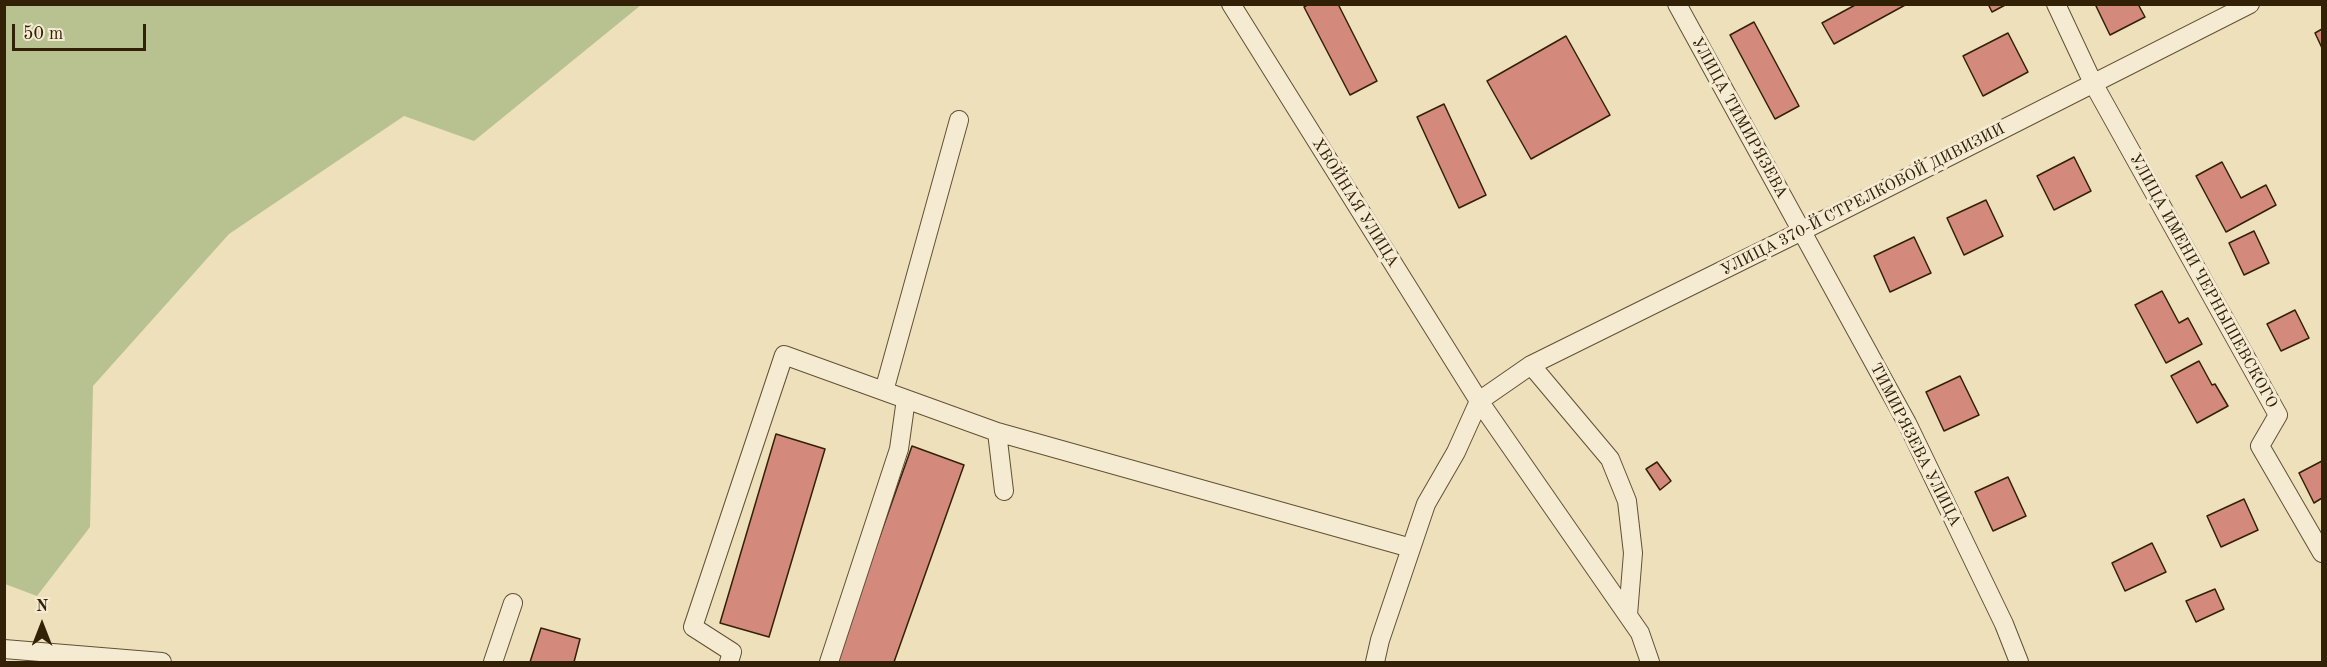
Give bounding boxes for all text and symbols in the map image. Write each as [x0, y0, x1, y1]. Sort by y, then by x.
scale bar [15, 12, 148, 50]
text: 50 m [23, 25, 63, 43]
street label: УЛИЦА ТИМИРЯЗЕВА [1687, 34, 1791, 202]
street label: УЛИЦА 370-Й СТРЕЛКОВОЙ ДИВИЗИИ [1718, 120, 2008, 280]
street label: ХВОЙНАЯ УЛИЦА [1307, 135, 1403, 271]
street label: УЛИЦА ИМЕНИ ЧЕРНЫШЕВСКОГО [2125, 150, 2281, 412]
street label: ТИМИРЯЗЕВА УЛИЦА [1865, 360, 1965, 530]
north arrow [12, 595, 72, 655]
text: N [36, 599, 48, 615]

